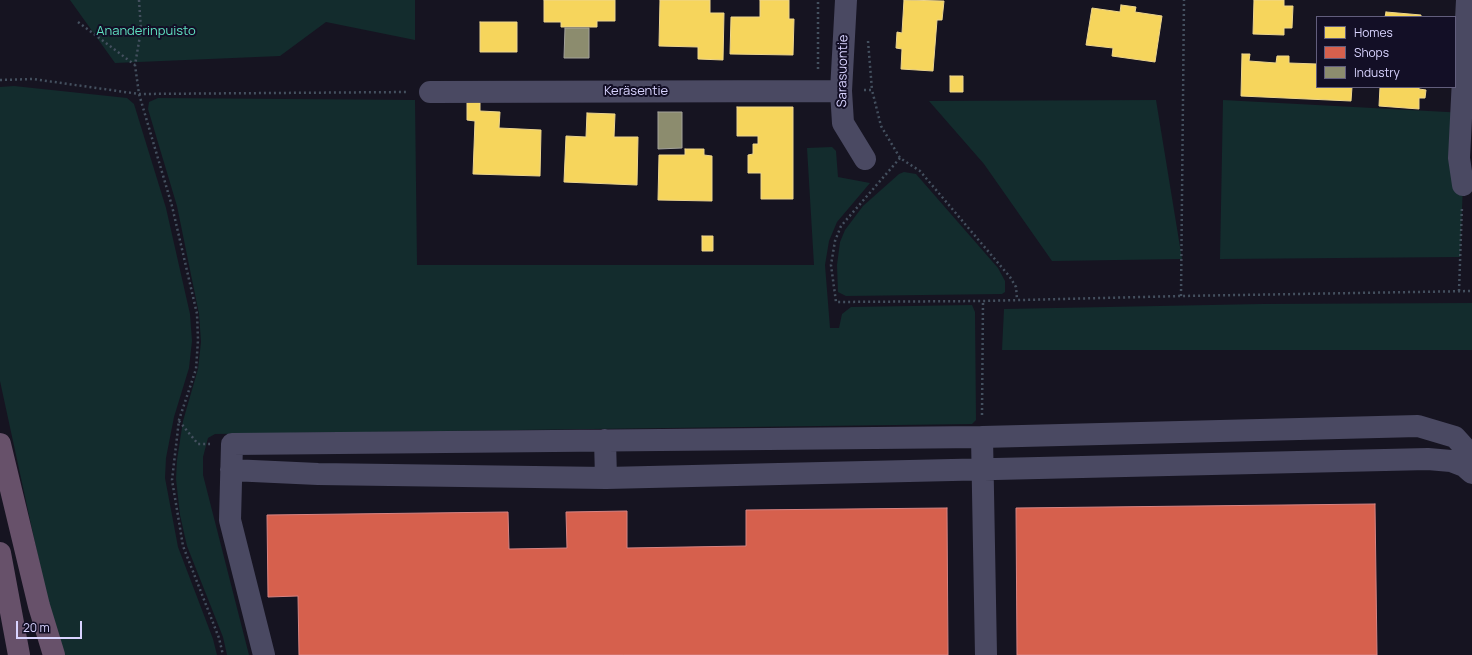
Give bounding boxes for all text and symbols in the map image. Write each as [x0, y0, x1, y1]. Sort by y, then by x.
legend [1316, 16, 1456, 88]
park label: Ananderinpuisto [96, 23, 196, 39]
text: Homes [1354, 24, 1393, 41]
street label: Sarasuontie [835, 35, 851, 107]
text: Shops [1354, 44, 1389, 61]
text: Industry [1354, 64, 1400, 81]
street label: Keräsentie [604, 83, 668, 99]
scale bar [18, 613, 84, 639]
text: 20 m [23, 619, 50, 636]

